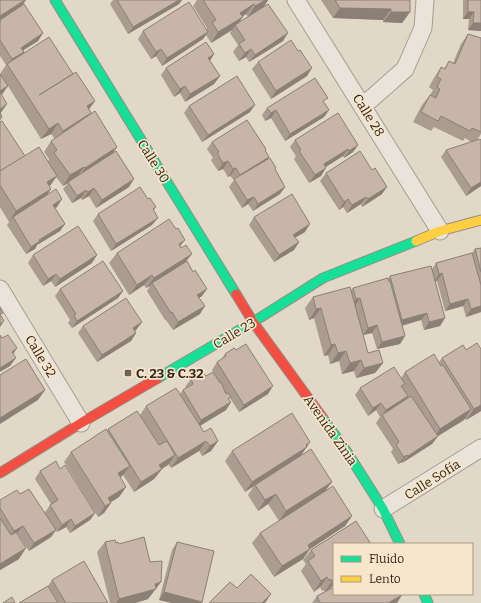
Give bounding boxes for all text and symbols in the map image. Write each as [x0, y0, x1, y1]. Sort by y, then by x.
street label: Calle 28 [350, 91, 387, 139]
street label: Calle 30 [134, 137, 173, 186]
street label: Calle 23 [210, 315, 258, 352]
street label: Calle 32 [22, 332, 59, 380]
place label: C. 23 & C.32 [136, 366, 204, 381]
marker: C. 23 & C.32 [123, 368, 133, 378]
street label: Avenida Zinia [301, 392, 360, 468]
street label: Calle Sofía [402, 456, 463, 503]
legend [333, 543, 473, 595]
text: Fluido [369, 552, 404, 566]
text: Lento [369, 572, 401, 586]

